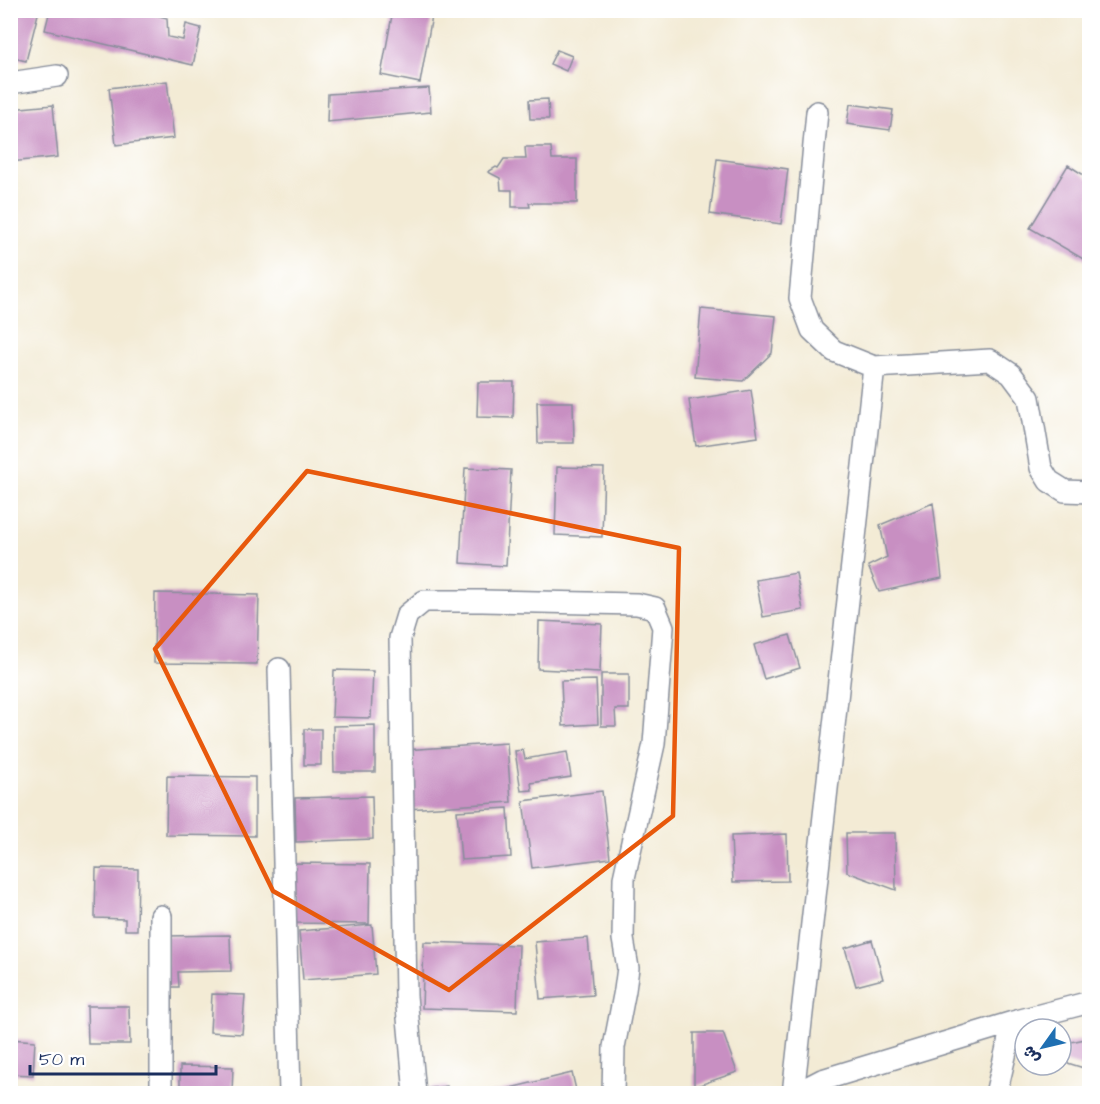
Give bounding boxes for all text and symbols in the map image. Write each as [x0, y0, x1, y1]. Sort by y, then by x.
north arrow [1013, 1017, 1073, 1077]
scale bar [30, 1038, 216, 1076]
text: ش [1017, 1041, 1045, 1068]
text: 50 m [39, 1047, 84, 1072]

